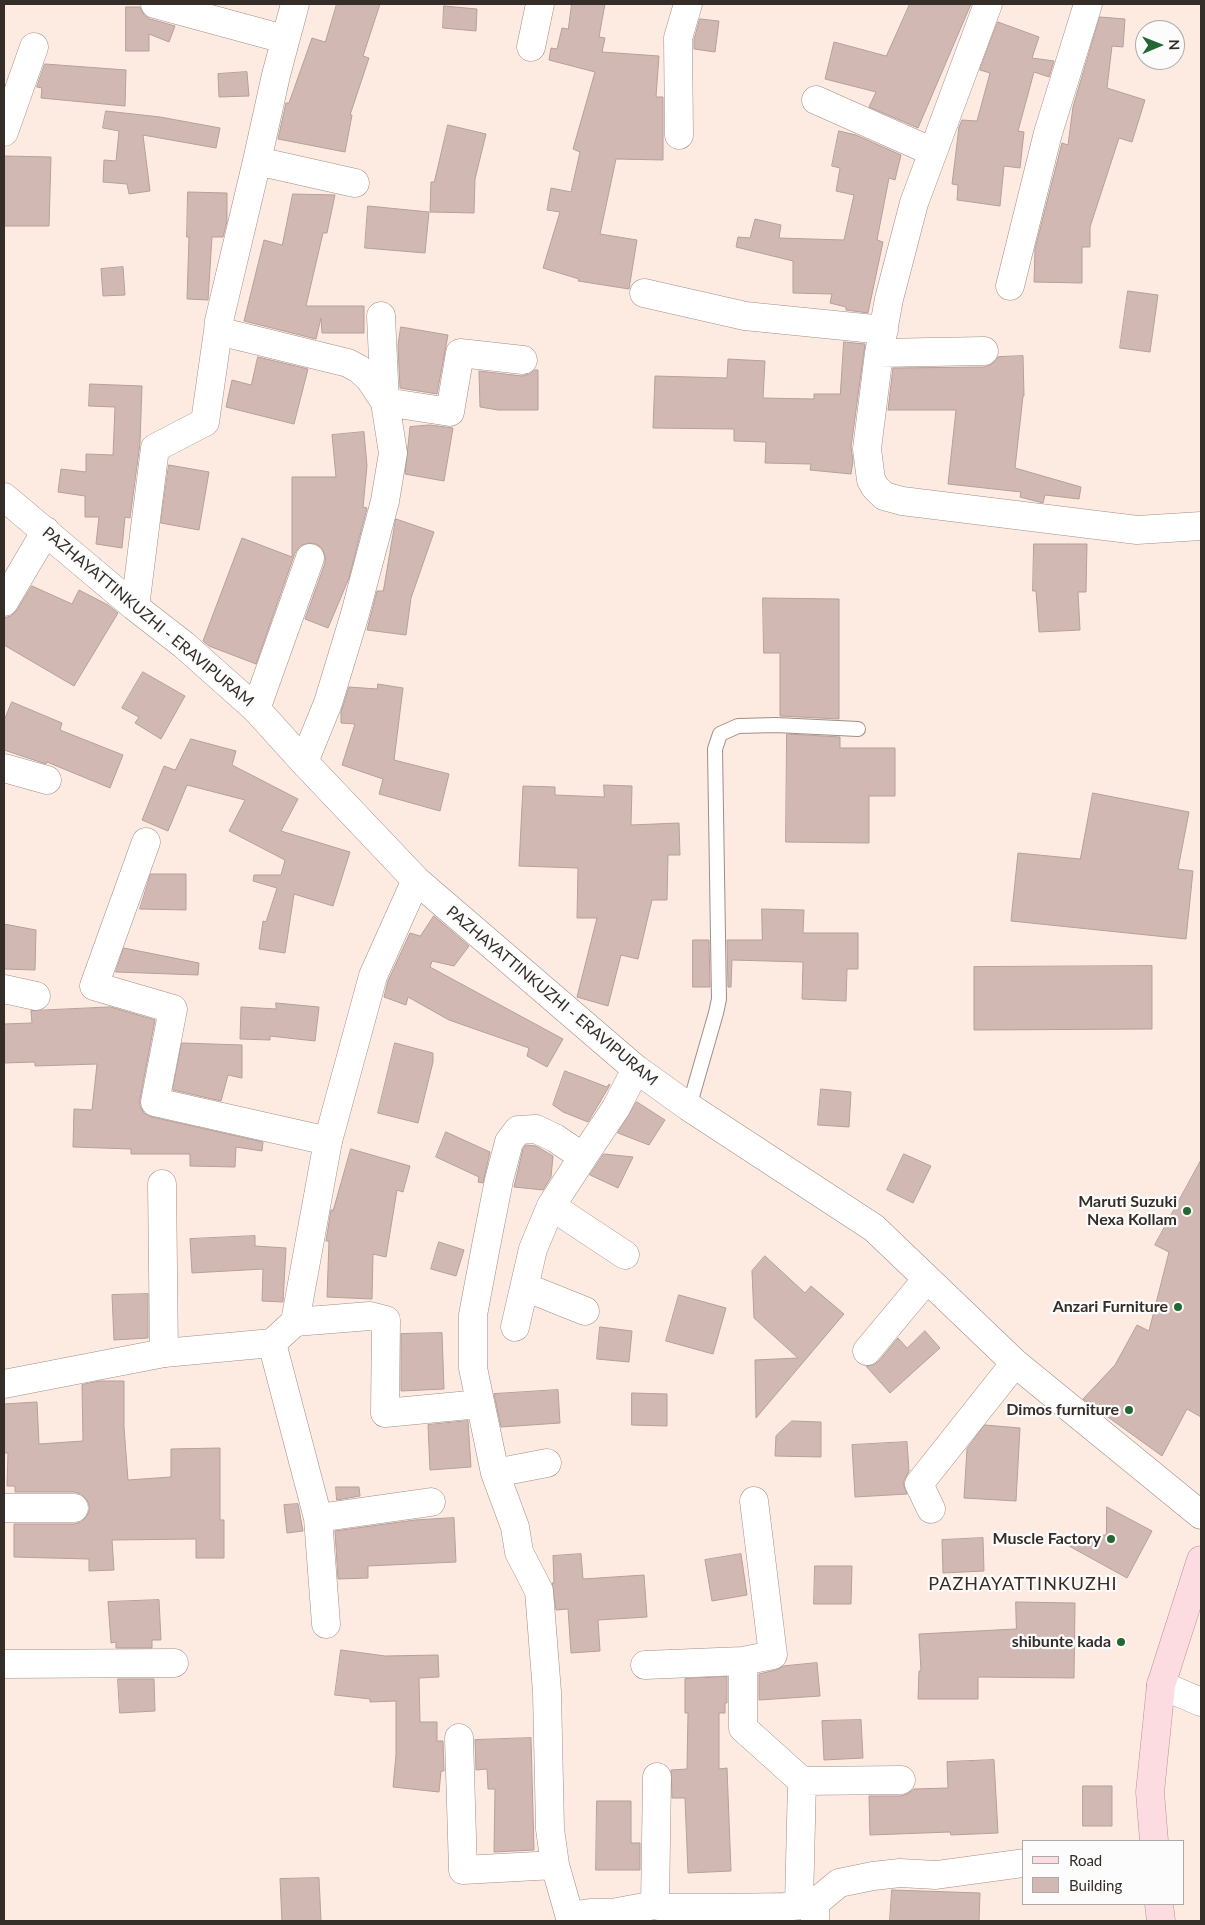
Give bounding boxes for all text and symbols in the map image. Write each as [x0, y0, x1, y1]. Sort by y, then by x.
north arrow [1135, 20, 1185, 70]
text: N [1166, 39, 1183, 50]
street label: PAZHAYATTINKUZHI - ERAVIPURAM [38, 523, 258, 711]
street label: PAZHAYATTINKUZHI - ERAVIPURAM [442, 902, 662, 1090]
place label: Maruti Suzuki Nexa Kollam [1078, 1192, 1177, 1230]
marker: Maruti Suzuki Nexa Kollam [1181, 1205, 1193, 1217]
place label: Anzari Furniture [1053, 1297, 1168, 1317]
marker: Anzari Furniture [1172, 1301, 1184, 1313]
place label: Dimos furniture [1006, 1400, 1119, 1420]
marker: Dimos furniture [1123, 1404, 1135, 1416]
place label: Muscle Factory [993, 1529, 1101, 1549]
marker: Muscle Factory [1105, 1533, 1117, 1545]
district label: PAZHAYATTINKUZHI [926, 1573, 1120, 1595]
place label: shibunte kada [1012, 1632, 1111, 1652]
marker: shibunte kada [1115, 1636, 1127, 1648]
legend [1022, 1840, 1185, 1905]
text: Road [1069, 1851, 1102, 1869]
text: Building [1069, 1876, 1122, 1894]

